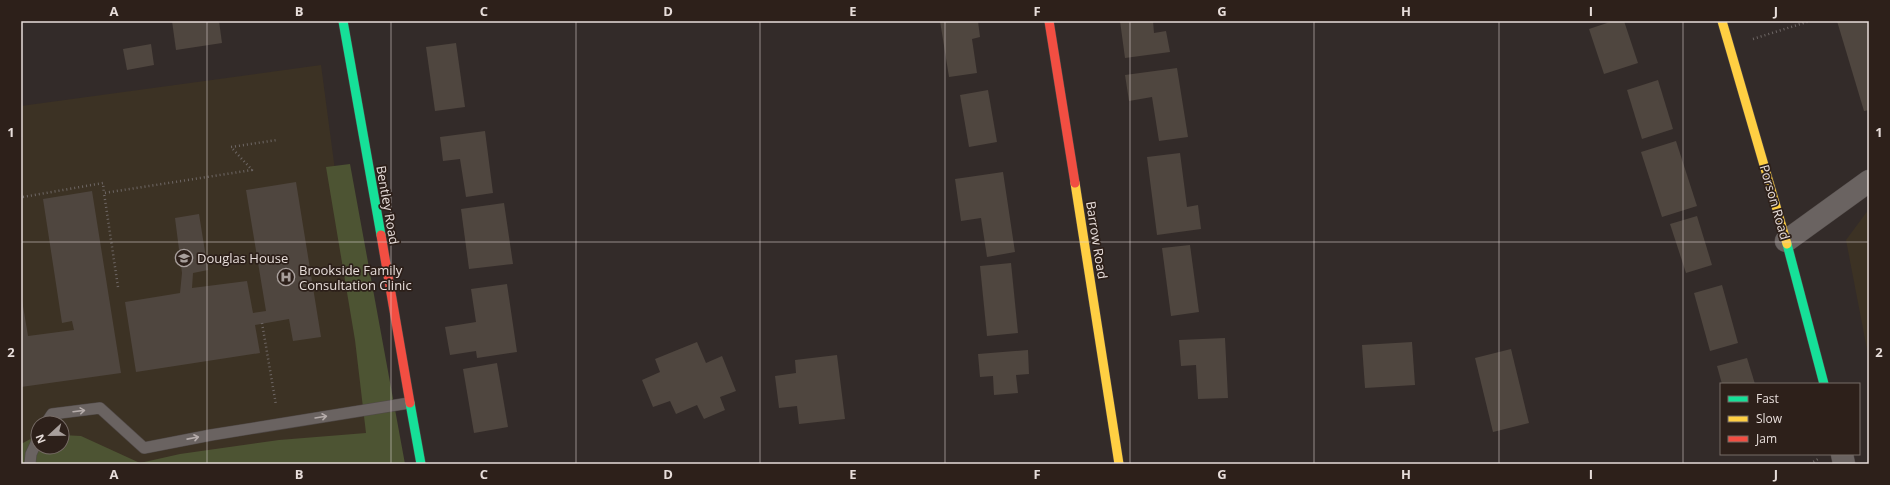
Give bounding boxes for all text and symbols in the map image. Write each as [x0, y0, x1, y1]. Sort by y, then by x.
text: A [110, 2, 119, 20]
text: B [295, 2, 304, 20]
text: C [480, 2, 488, 20]
text: D [663, 2, 673, 20]
text: E [849, 2, 857, 20]
text: F [1033, 2, 1041, 20]
text: G [1217, 2, 1227, 20]
text: H [1401, 2, 1411, 20]
text: I [1589, 2, 1593, 20]
text: J [1773, 2, 1778, 20]
text: 1 [7, 123, 15, 141]
text: 1 [1875, 123, 1883, 141]
street label: Porson Road [1756, 162, 1794, 242]
street label: Bentley Road [372, 164, 404, 246]
street label: Barrow Road [1082, 200, 1112, 280]
school or university icon: Douglas House [174, 248, 194, 268]
place label: Douglas House [197, 249, 288, 267]
place label: Brookside Family Consultation Clinic [299, 261, 412, 294]
hospital icon: Brookside Family Consultation Clinic [276, 267, 296, 287]
text: 2 [7, 343, 15, 361]
text: 2 [1875, 343, 1883, 361]
legend [1720, 383, 1860, 455]
text: Fast [1756, 390, 1779, 407]
one-way arrow [73, 407, 86, 414]
text: Slow [1756, 410, 1783, 427]
one-way arrow [314, 413, 327, 421]
north arrow [30, 415, 70, 455]
text: Jam [1755, 430, 1777, 447]
text: N [32, 432, 49, 446]
one-way arrow [186, 434, 199, 442]
text: A [110, 465, 119, 483]
text: B [295, 465, 304, 483]
text: C [480, 465, 488, 483]
text: D [663, 465, 673, 483]
text: E [849, 465, 857, 483]
text: F [1033, 465, 1041, 483]
text: G [1217, 465, 1227, 483]
text: H [1401, 465, 1411, 483]
text: I [1589, 465, 1593, 483]
text: J [1773, 465, 1778, 483]

